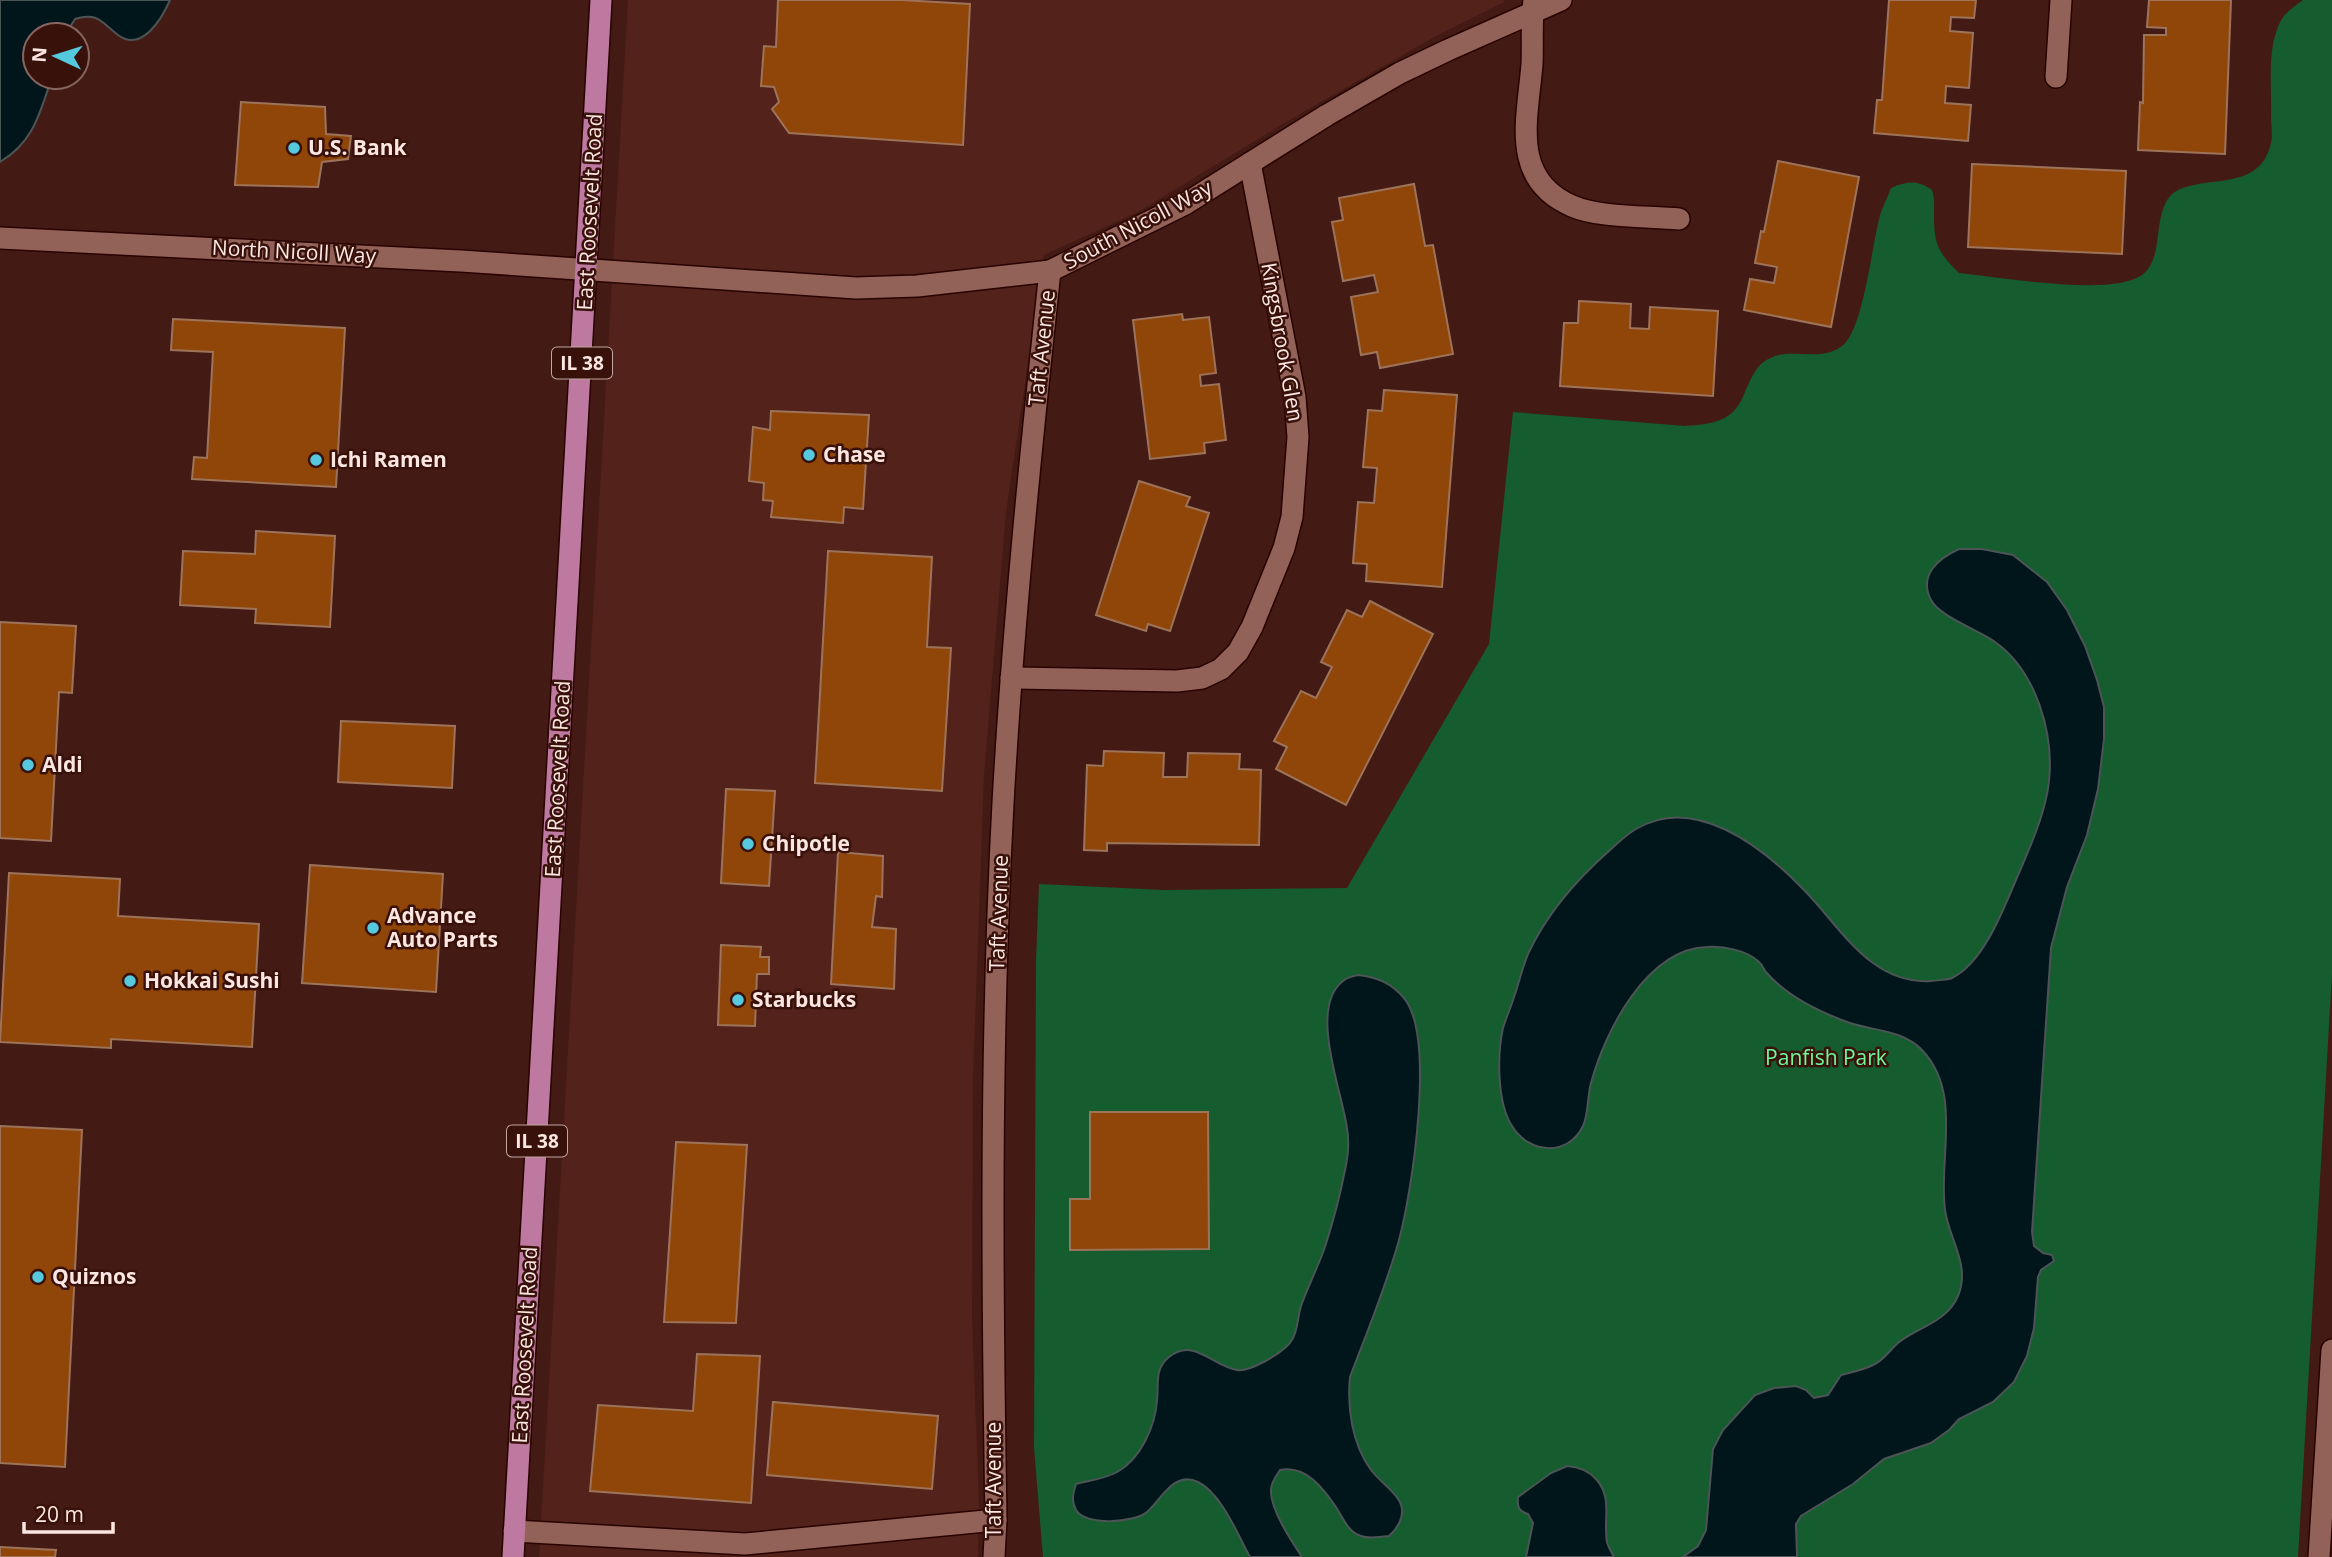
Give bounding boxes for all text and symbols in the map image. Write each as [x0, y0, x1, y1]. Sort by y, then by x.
north arrow [21, 21, 91, 91]
text: N [26, 46, 53, 63]
street label: East Roosevelt Road [570, 113, 608, 311]
place label: U.S. Bank [308, 133, 407, 161]
marker: U.S. Bank [286, 140, 302, 156]
street label: South Nicoll Way [1058, 173, 1217, 275]
street label: North Nicoll Way [211, 233, 377, 269]
street label: Kingsbrook Glen [1255, 260, 1311, 423]
street label: Taft Avenue [1021, 289, 1061, 407]
road number: IL 38 [552, 348, 612, 378]
place label: Chase [823, 440, 886, 468]
place label: Ichi Ramen [330, 445, 447, 473]
marker: Chase [801, 447, 817, 463]
marker: Ichi Ramen [308, 452, 324, 468]
street label: East Roosevelt Road [538, 680, 576, 878]
place label: Aldi [42, 750, 83, 778]
marker: Aldi [20, 757, 36, 773]
place label: Chipotle [762, 829, 850, 857]
marker: Chipotle [740, 836, 756, 852]
street label: Taft Avenue [982, 854, 1014, 972]
place label: Advance Auto Parts [387, 901, 498, 953]
marker: Advance Auto Parts [365, 920, 381, 936]
place label: Hokkai Sushi [144, 966, 280, 994]
marker: Hokkai Sushi [122, 973, 138, 989]
place label: Starbucks [752, 985, 856, 1013]
marker: Starbucks [730, 992, 746, 1008]
park label: Panfish Park [1765, 1043, 1887, 1071]
road number: IL 38 [507, 1126, 567, 1156]
street label: East Roosevelt Road [505, 1246, 543, 1444]
place label: Quiznos [52, 1262, 136, 1290]
marker: Quiznos [30, 1269, 46, 1285]
street label: Taft Avenue [979, 1422, 1007, 1538]
scale bar [24, 1490, 114, 1534]
text: 20 m [35, 1500, 84, 1528]

